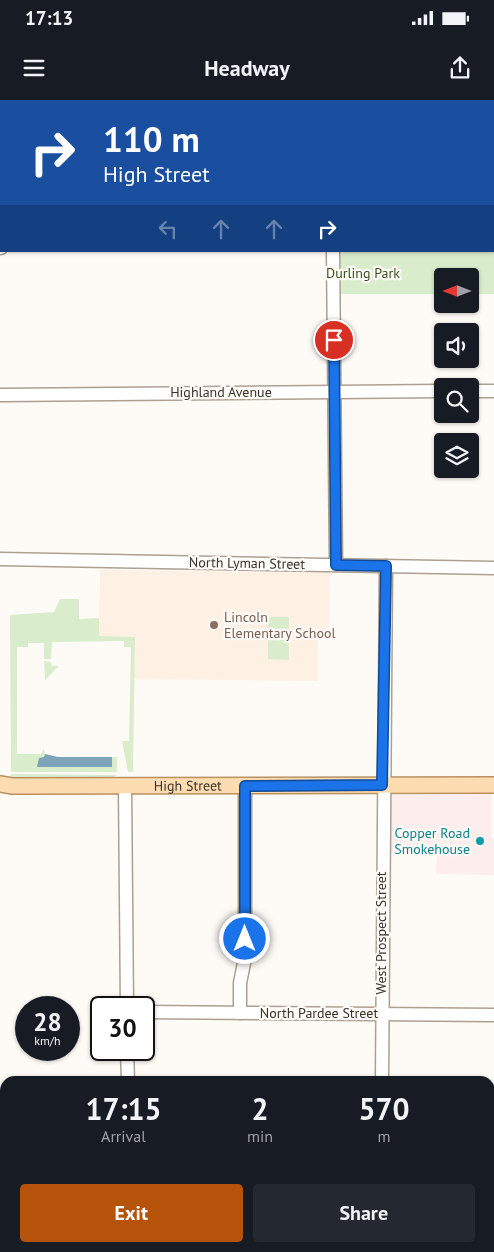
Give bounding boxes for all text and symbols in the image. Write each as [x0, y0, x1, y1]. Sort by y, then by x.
text: 17:13 [25, 6, 73, 30]
icon: menu [20, 54, 48, 82]
text: Headway [204, 54, 290, 82]
icon: share [446, 54, 474, 82]
text: 110 m [103, 116, 200, 162]
icon: right [20, 120, 85, 185]
text: High Street [103, 160, 210, 188]
icon: left [154, 215, 182, 243]
icon: ahead [207, 215, 235, 243]
icon: ahead [260, 215, 288, 243]
icon: right [313, 215, 341, 243]
park label: Durling Park [326, 264, 400, 282]
north arrow [434, 268, 479, 312]
map controls [434, 268, 479, 478]
pin [313, 319, 355, 361]
button: sound [434, 323, 479, 368]
icon: arrive [320, 326, 348, 354]
button: search [434, 378, 479, 423]
street label: Highland Avenue [170, 383, 272, 401]
button: layers [434, 433, 479, 478]
street label: North Lyman Street [189, 553, 305, 573]
place label: Lincoln Elementary School [224, 608, 336, 642]
marker: Lincoln Elementary School [208, 619, 220, 631]
street label: High Street [154, 777, 222, 795]
place label: Copper Road Smokehouse [394, 824, 470, 858]
marker: Copper Road Smokehouse [474, 835, 486, 847]
street label: West Prospect Street [372, 871, 390, 995]
position arrow [218, 912, 270, 964]
speed limit sign: 30 [90, 996, 155, 1061]
street label: North Pardee Street [260, 1004, 378, 1022]
text: 28 [33, 1006, 62, 1038]
text: km/h [34, 1033, 61, 1048]
text: 17:15 [85, 1089, 162, 1128]
text: 2 [252, 1089, 269, 1128]
text: 570 [358, 1089, 410, 1128]
text: Arrival [101, 1126, 146, 1146]
text: min [247, 1126, 273, 1146]
text: m [378, 1126, 391, 1146]
button: Exit [20, 1184, 243, 1242]
button: Share [253, 1184, 475, 1242]

